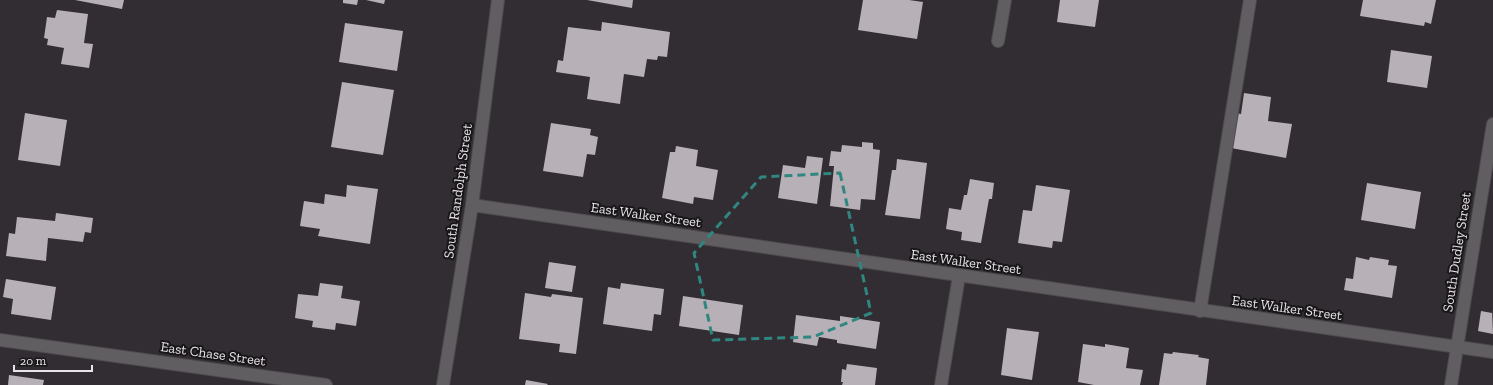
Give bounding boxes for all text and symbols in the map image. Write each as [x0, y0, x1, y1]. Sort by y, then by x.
street label: South Randolph Street [440, 122, 476, 260]
street label: South Dudley Street [1439, 190, 1475, 313]
street label: East Walker Street [590, 199, 703, 231]
street label: East Walker Street [910, 246, 1023, 278]
street label: East Walker Street [1231, 292, 1344, 324]
street label: East Chase Street [159, 338, 267, 370]
scale bar [14, 347, 92, 373]
text: 20 m [20, 354, 47, 368]

